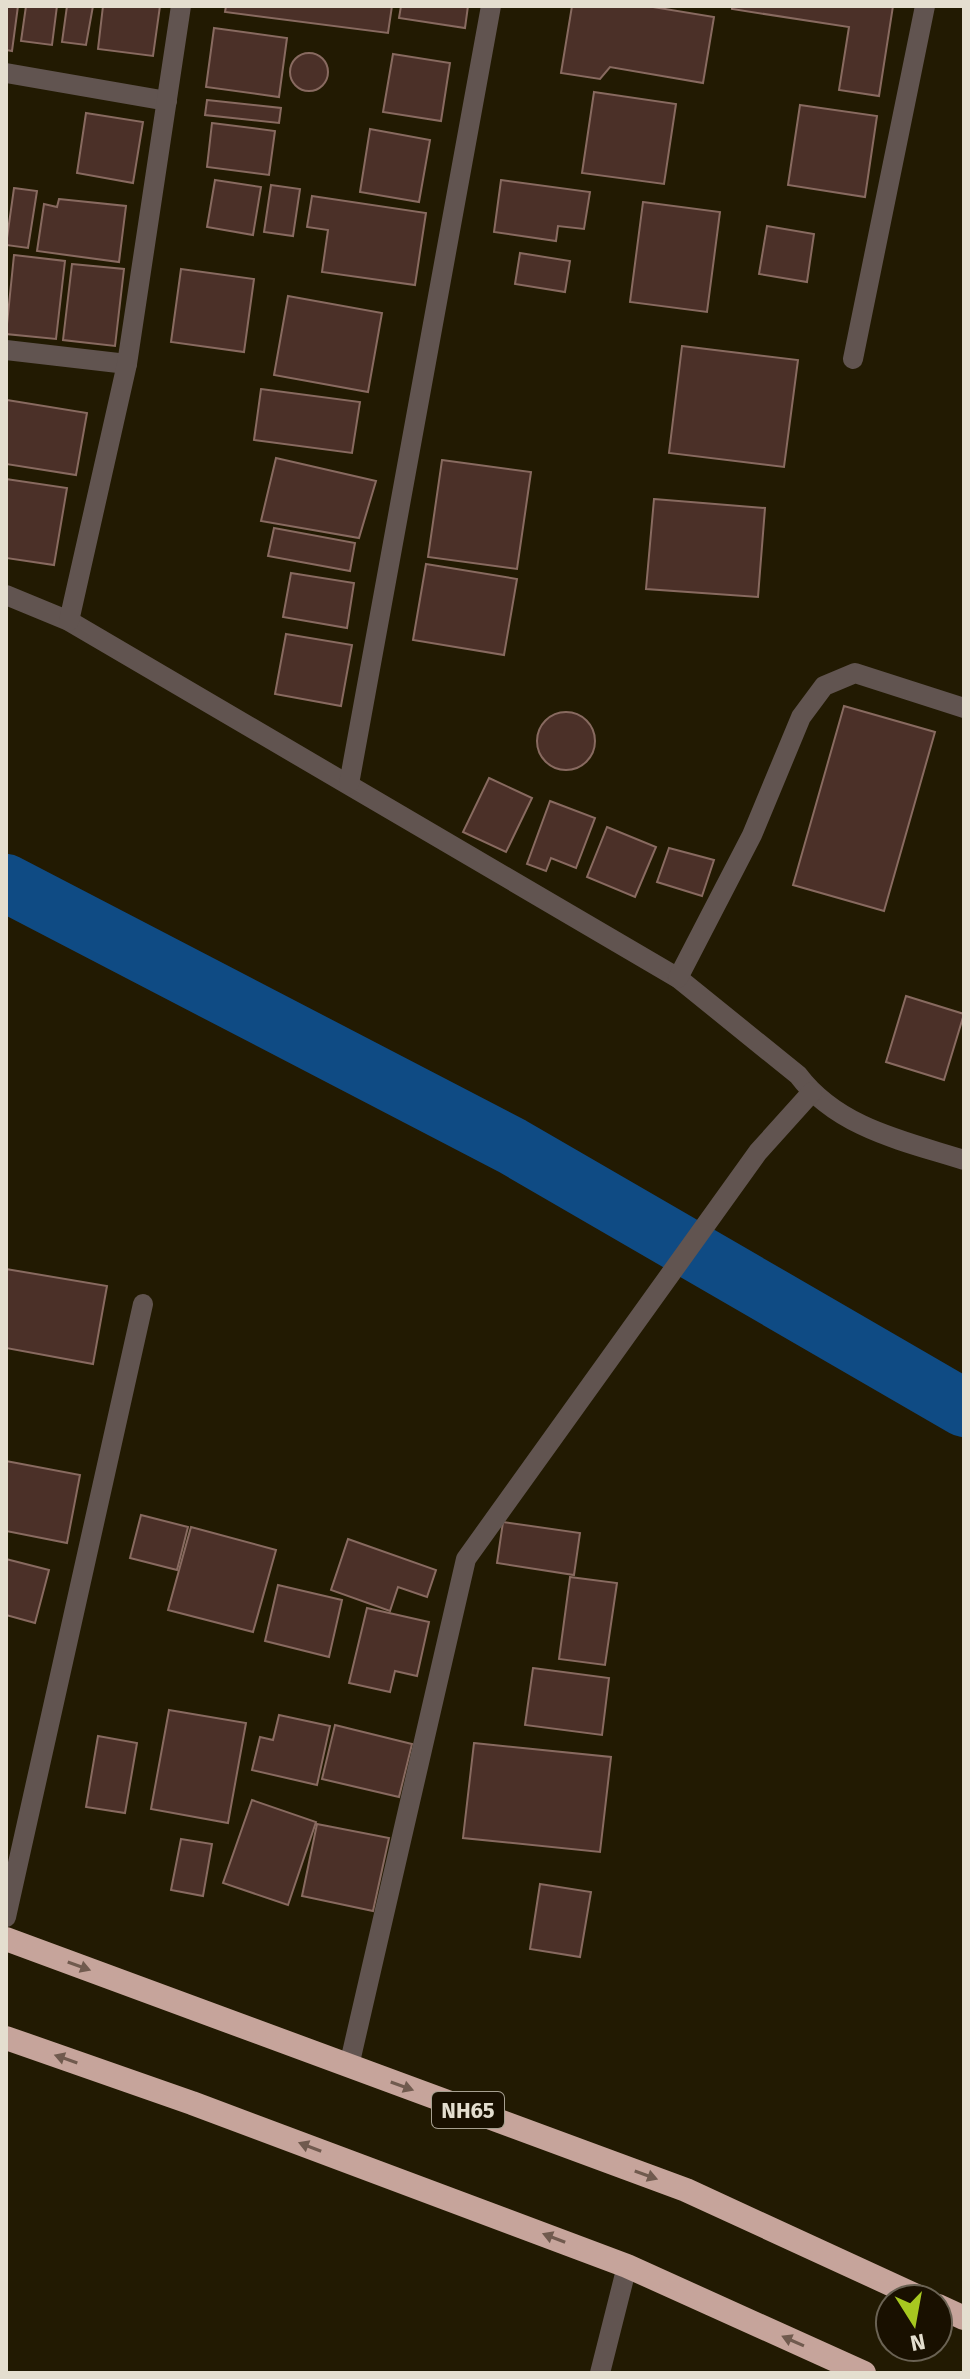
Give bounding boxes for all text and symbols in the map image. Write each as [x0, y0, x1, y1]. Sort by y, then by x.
one-way arrow [67, 1960, 91, 1973]
one-way arrow [54, 2052, 78, 2064]
one-way arrow [390, 2080, 414, 2092]
road number: NH65 [432, 2092, 504, 2128]
one-way arrow [298, 2140, 322, 2153]
one-way arrow [634, 2169, 658, 2182]
one-way arrow [542, 2232, 566, 2244]
north arrow [874, 2283, 954, 2363]
text: N [908, 2327, 927, 2357]
one-way arrow [781, 2334, 805, 2348]

